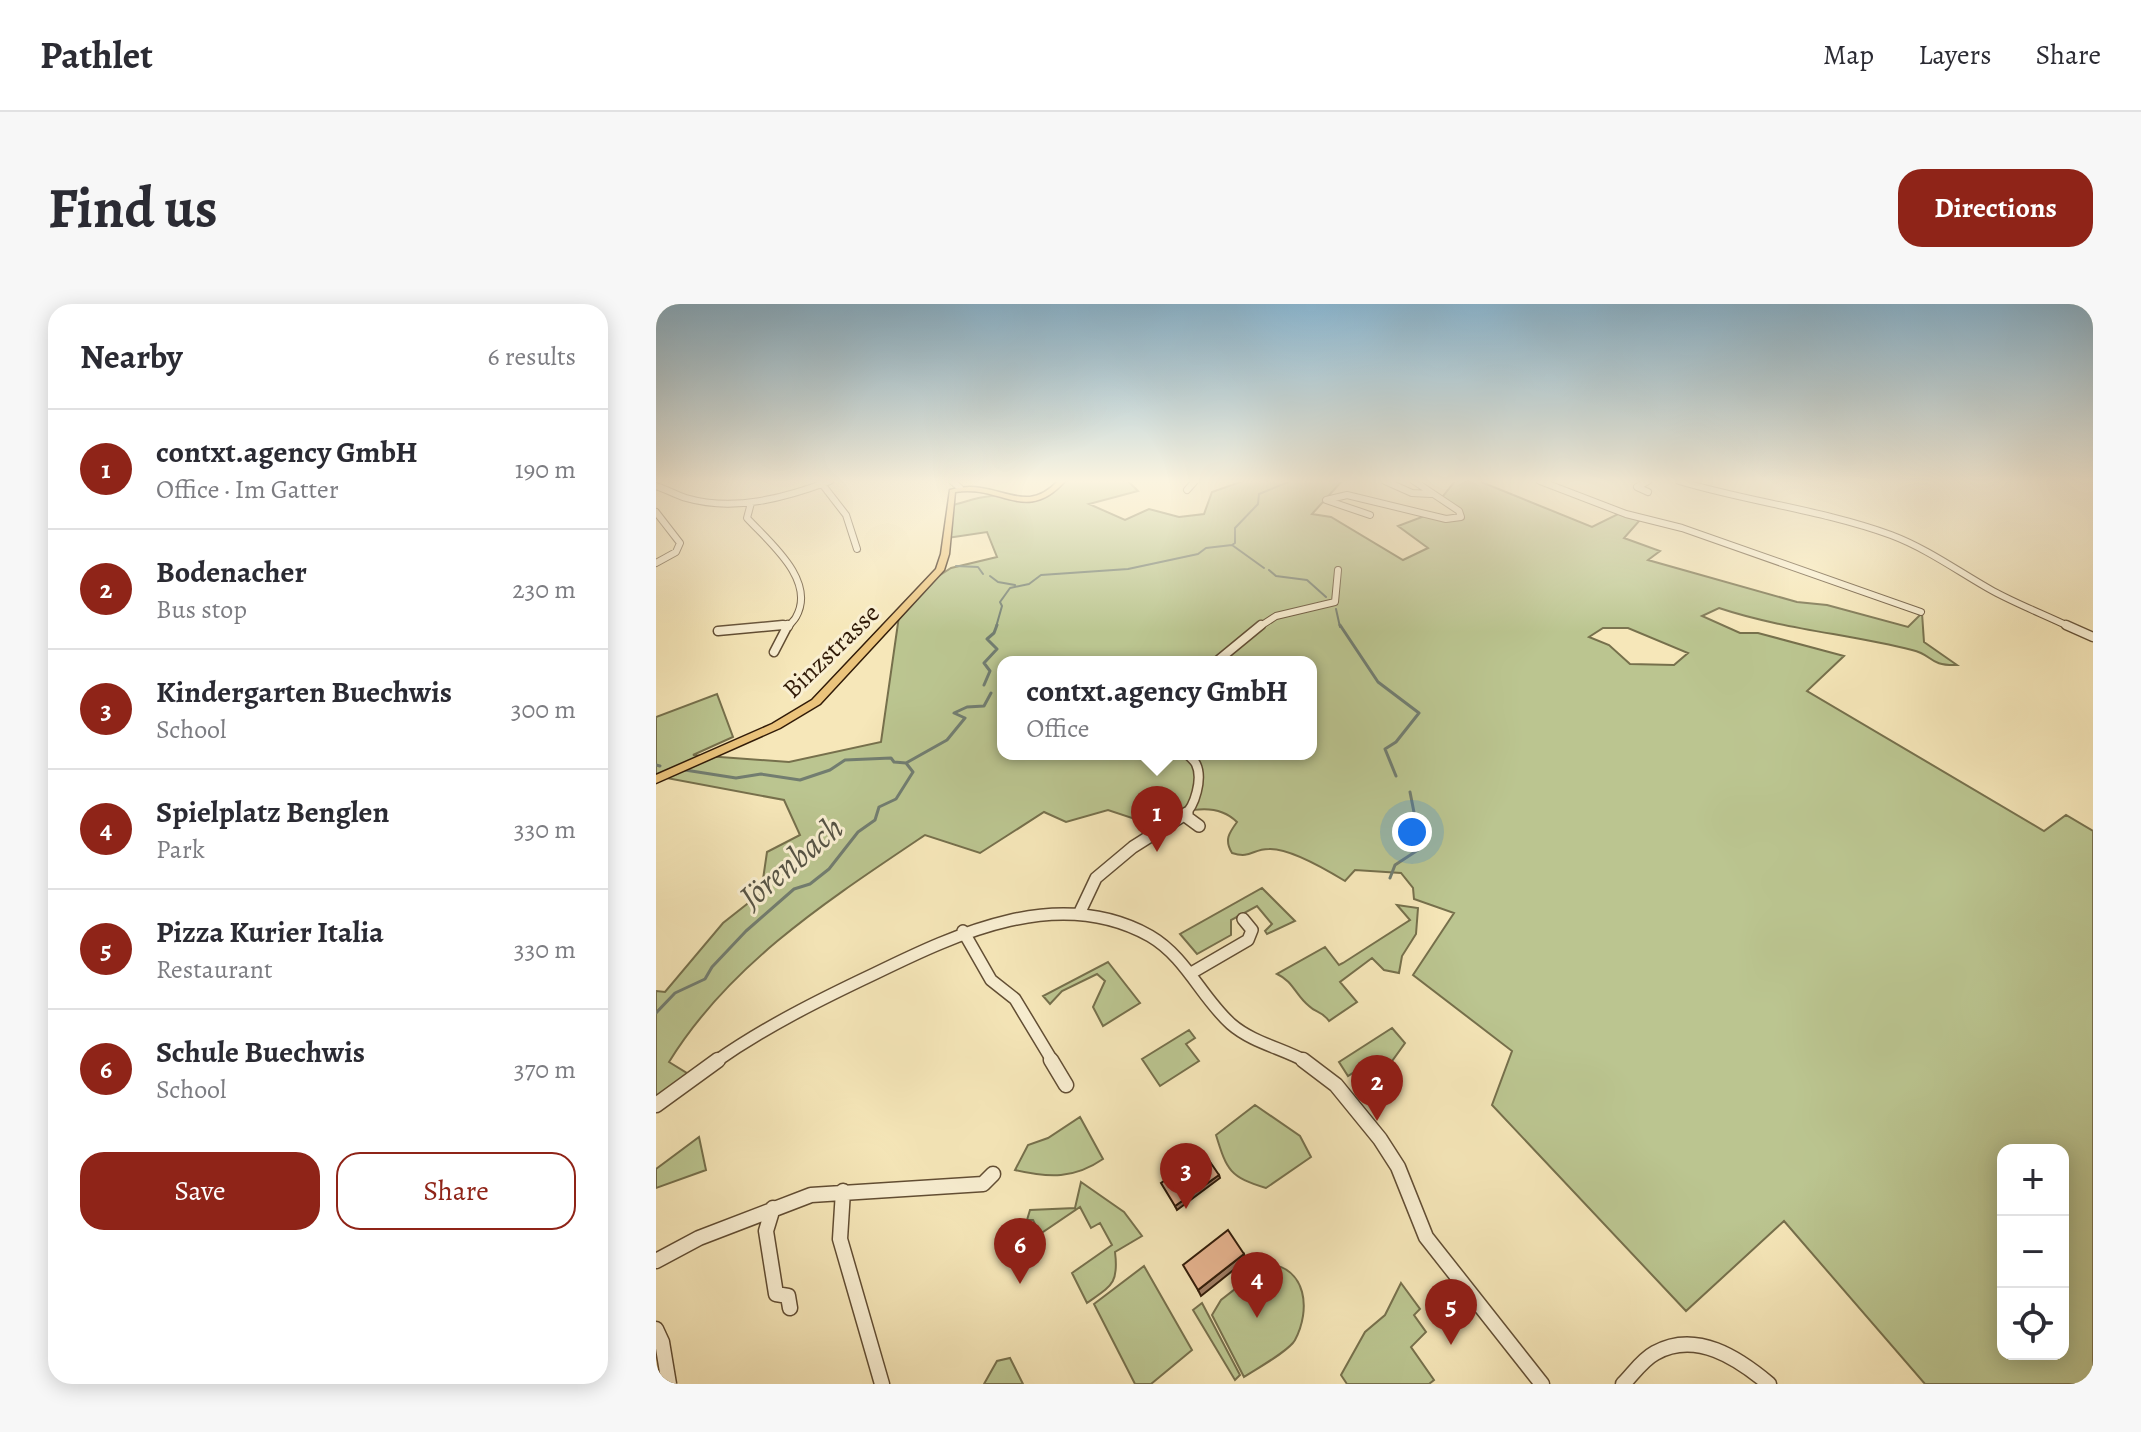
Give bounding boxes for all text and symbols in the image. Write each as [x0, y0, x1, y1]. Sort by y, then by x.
text: Pathlet [40, 29, 153, 81]
text: Map [1823, 36, 1874, 74]
text: Layers [1918, 36, 1991, 74]
text: Share [2035, 36, 2101, 74]
button: Directions [1898, 169, 2093, 247]
text: Find us [48, 170, 218, 246]
text: Nearby [80, 333, 183, 380]
text: 6 results [488, 339, 576, 374]
text: contxt.agency GmbH [156, 432, 418, 472]
text: 1 [101, 452, 111, 487]
text: 190 m [515, 452, 576, 487]
text: Office · Im Gatter [156, 472, 339, 507]
text: Bodenacher [156, 552, 307, 592]
text: 2 [100, 572, 112, 607]
text: 230 m [512, 572, 576, 607]
text: Bus stop [156, 592, 247, 627]
street label: Binzstrasse [775, 596, 887, 706]
popup [997, 656, 1317, 760]
text: contxt.agency GmbH [1026, 671, 1288, 711]
text: Kindergarten Buechwis [156, 672, 452, 712]
text: 3 [100, 692, 112, 727]
text: 300 m [511, 692, 576, 727]
text: Office [1026, 711, 1090, 746]
text: School [156, 712, 226, 747]
pin: 1 [1131, 786, 1183, 852]
text: Spielplatz Benglen [156, 792, 389, 832]
water label: Jörenbach [728, 804, 853, 920]
text: 4 [100, 812, 112, 847]
text: 330 m [514, 812, 576, 847]
your location [1392, 812, 1432, 852]
text: Park [156, 832, 205, 867]
text: Pizza Kurier Italia [156, 912, 384, 952]
text: 5 [100, 932, 112, 967]
text: 330 m [514, 932, 576, 967]
text: Restaurant [156, 952, 273, 987]
text: Schule Buechwis [156, 1032, 365, 1072]
text: 6 [100, 1052, 112, 1087]
text: 370 m [514, 1052, 576, 1087]
pin: 2 [1351, 1055, 1403, 1121]
text: School [156, 1072, 226, 1107]
pin: 3 [1160, 1143, 1212, 1209]
map controls [1997, 1144, 2069, 1360]
button: + [1997, 1144, 2069, 1216]
button: Save [80, 1152, 320, 1230]
button: Share [336, 1152, 576, 1230]
button: − [1997, 1216, 2069, 1288]
pin: 6 [994, 1218, 1046, 1284]
pin: 4 [1231, 1252, 1283, 1318]
pin: 5 [1425, 1279, 1477, 1345]
button: locate [1997, 1288, 2069, 1360]

